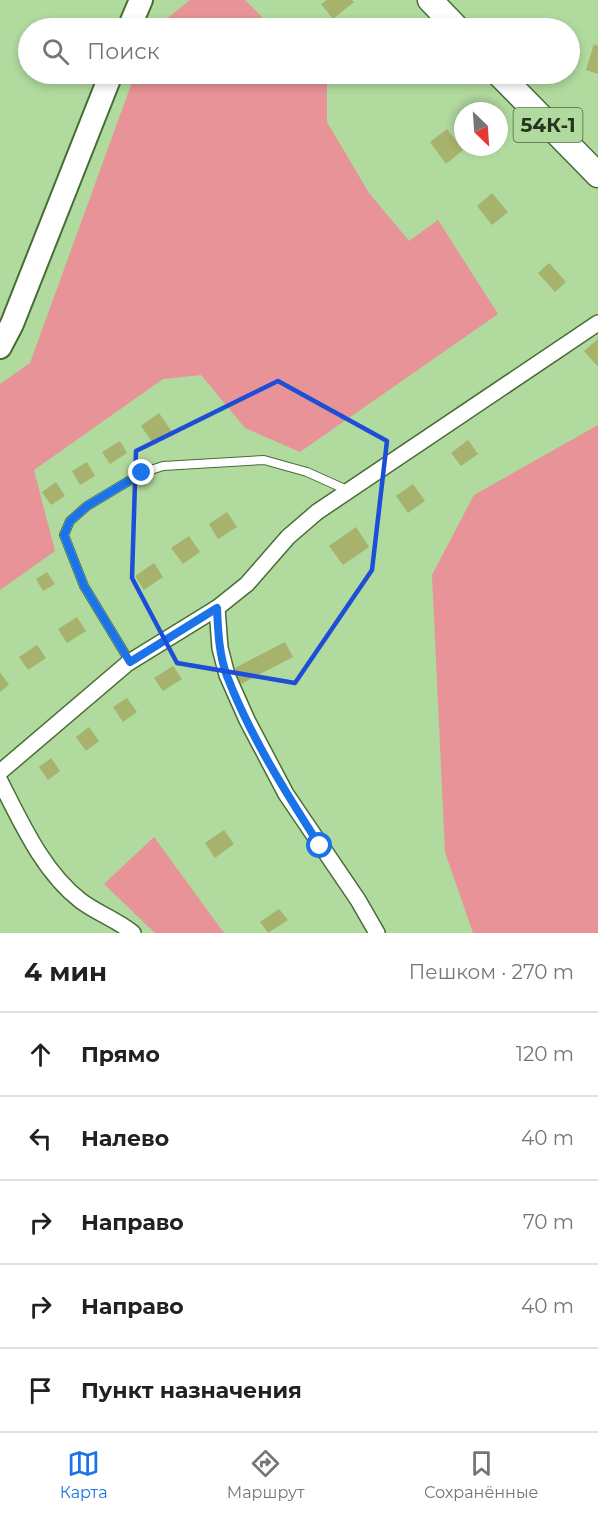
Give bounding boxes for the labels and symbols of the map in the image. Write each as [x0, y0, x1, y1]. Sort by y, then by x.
north arrow [454, 102, 508, 156]
road number: 54К-1 [514, 108, 582, 142]
route end [128, 459, 154, 485]
route start [306, 832, 332, 858]

